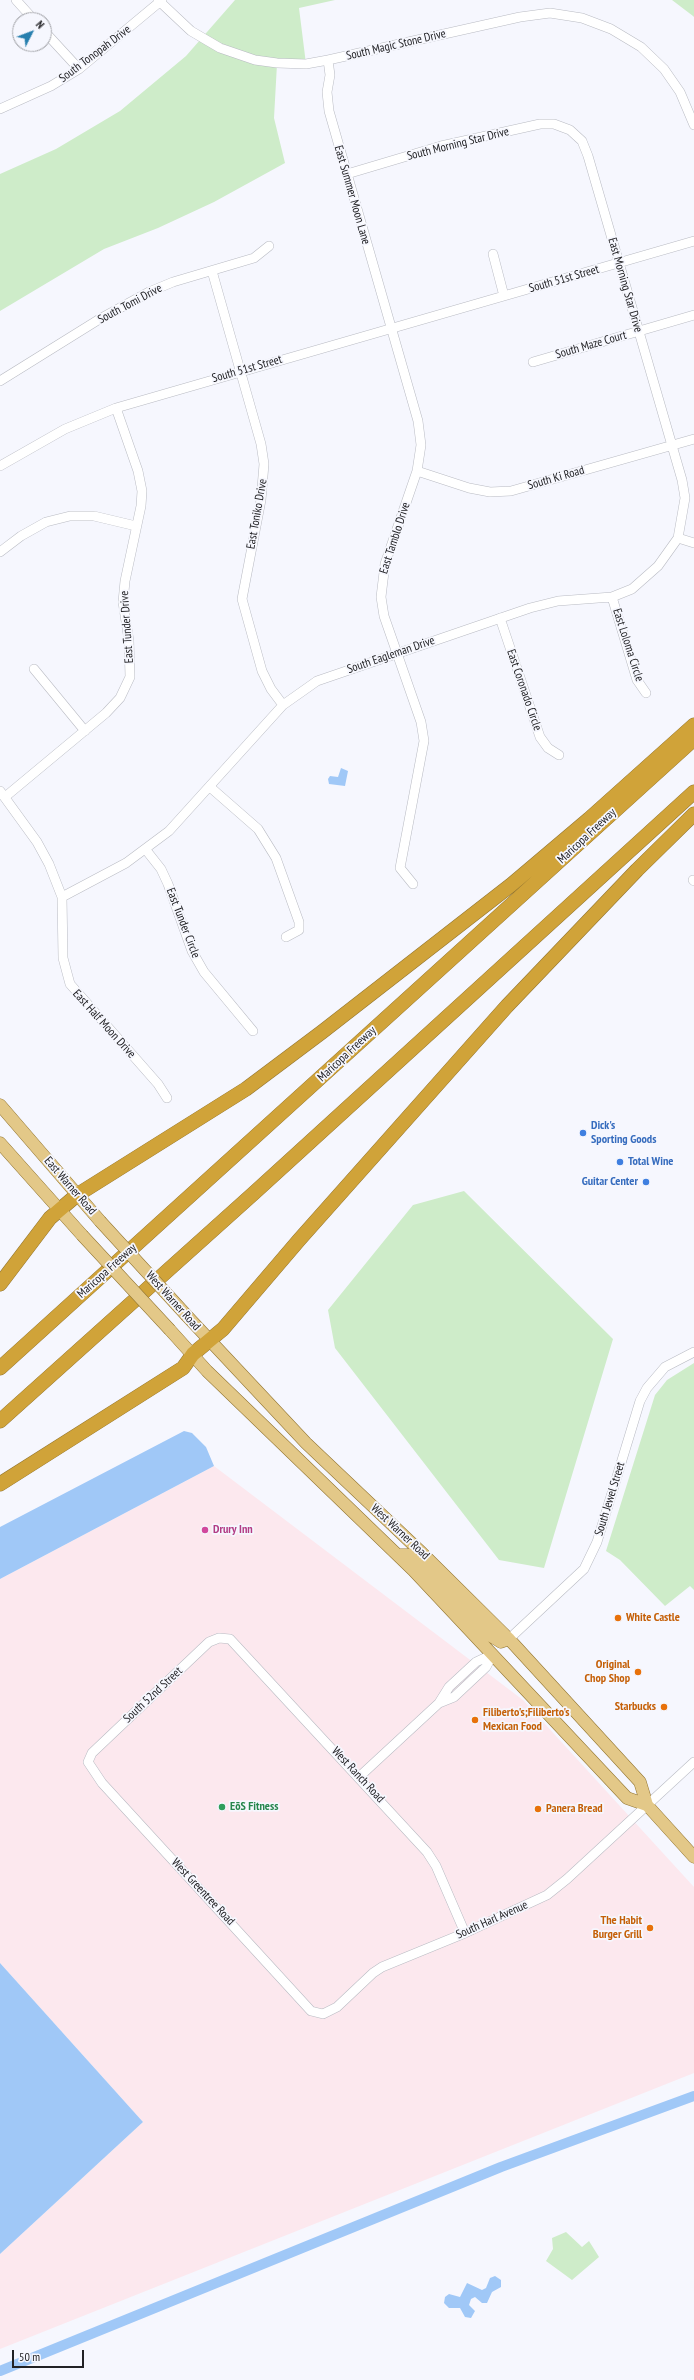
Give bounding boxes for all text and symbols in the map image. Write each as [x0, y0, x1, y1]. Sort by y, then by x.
north arrow [12, 12, 52, 52]
text: N [33, 18, 47, 32]
street label: South Tonopah Drive [56, 22, 134, 86]
street label: South Magic Stone Drive [345, 27, 447, 63]
street label: South Morning Star Drive [406, 124, 510, 164]
street label: East Summer Moon Lane [331, 144, 373, 246]
street label: East Morning Star Drive [605, 236, 645, 334]
street label: South 51st Street [527, 262, 601, 296]
street label: South Tomi Drive [95, 281, 165, 327]
street label: South Maze Court [554, 328, 628, 362]
street label: South 51st Street [210, 352, 284, 386]
street label: South Ki Road [526, 463, 586, 493]
street label: East Toniko Drive [244, 478, 270, 550]
street label: East Tamblo Drive [377, 500, 413, 576]
street label: East Tunder Drive [117, 590, 137, 664]
street label: East Loloma Circle [609, 607, 647, 683]
street label: South Eagleman Drive [345, 633, 437, 677]
street label: East Coronado Circle [503, 647, 545, 733]
street label: Maricopa Freeway [555, 805, 619, 867]
street label: East Tunder Circle [163, 886, 203, 960]
street label: East Half Moon Drive [69, 987, 139, 1061]
street label: Maricopa Freeway [315, 1023, 379, 1085]
place label: Dick's Sporting Goods [591, 1119, 656, 1147]
marker: Dick's Sporting Goods [578, 1128, 588, 1138]
street label: East Warner Road [41, 1154, 99, 1218]
place label: Total Wine [628, 1155, 673, 1169]
marker: Total Wine [615, 1157, 625, 1167]
place label: Guitar Center [582, 1175, 638, 1189]
marker: Guitar Center [641, 1177, 651, 1187]
street label: Maricopa Freeway [74, 1241, 140, 1301]
street label: West Warner Road [143, 1268, 203, 1334]
street label: South Jewel Street [592, 1460, 628, 1538]
street label: West Warner Road [368, 1501, 432, 1563]
place label: Drury Inn [213, 1523, 253, 1537]
marker: Drury Inn [200, 1525, 210, 1535]
place label: White Castle [626, 1611, 680, 1625]
marker: White Castle [613, 1613, 623, 1623]
place label: Original Chop Shop [585, 1658, 630, 1686]
street label: South 52nd Street [121, 1664, 185, 1726]
marker: Original Chop Shop [633, 1667, 643, 1677]
place label: Starbucks [615, 1700, 656, 1714]
marker: Starbucks [659, 1702, 669, 1712]
place label: Filiberto's;Filiberto's Mexican Food [483, 1706, 569, 1734]
marker: Filiberto's;Filiberto's Mexican Food [470, 1715, 480, 1725]
street label: West Ranch Road [329, 1744, 387, 1806]
place label: EōS Fitness [230, 1800, 278, 1814]
marker: EōS Fitness [217, 1802, 227, 1812]
place label: Panera Bread [546, 1802, 603, 1816]
marker: Panera Bread [533, 1804, 543, 1814]
street label: West Greentree Road [168, 1856, 238, 1928]
street label: South Harl Avenue [454, 1898, 530, 1942]
place label: The Habit Burger Grill [593, 1914, 642, 1942]
marker: The Habit Burger Grill [645, 1923, 655, 1933]
scale bar [14, 2342, 86, 2368]
text: 50 m [19, 2349, 40, 2364]

